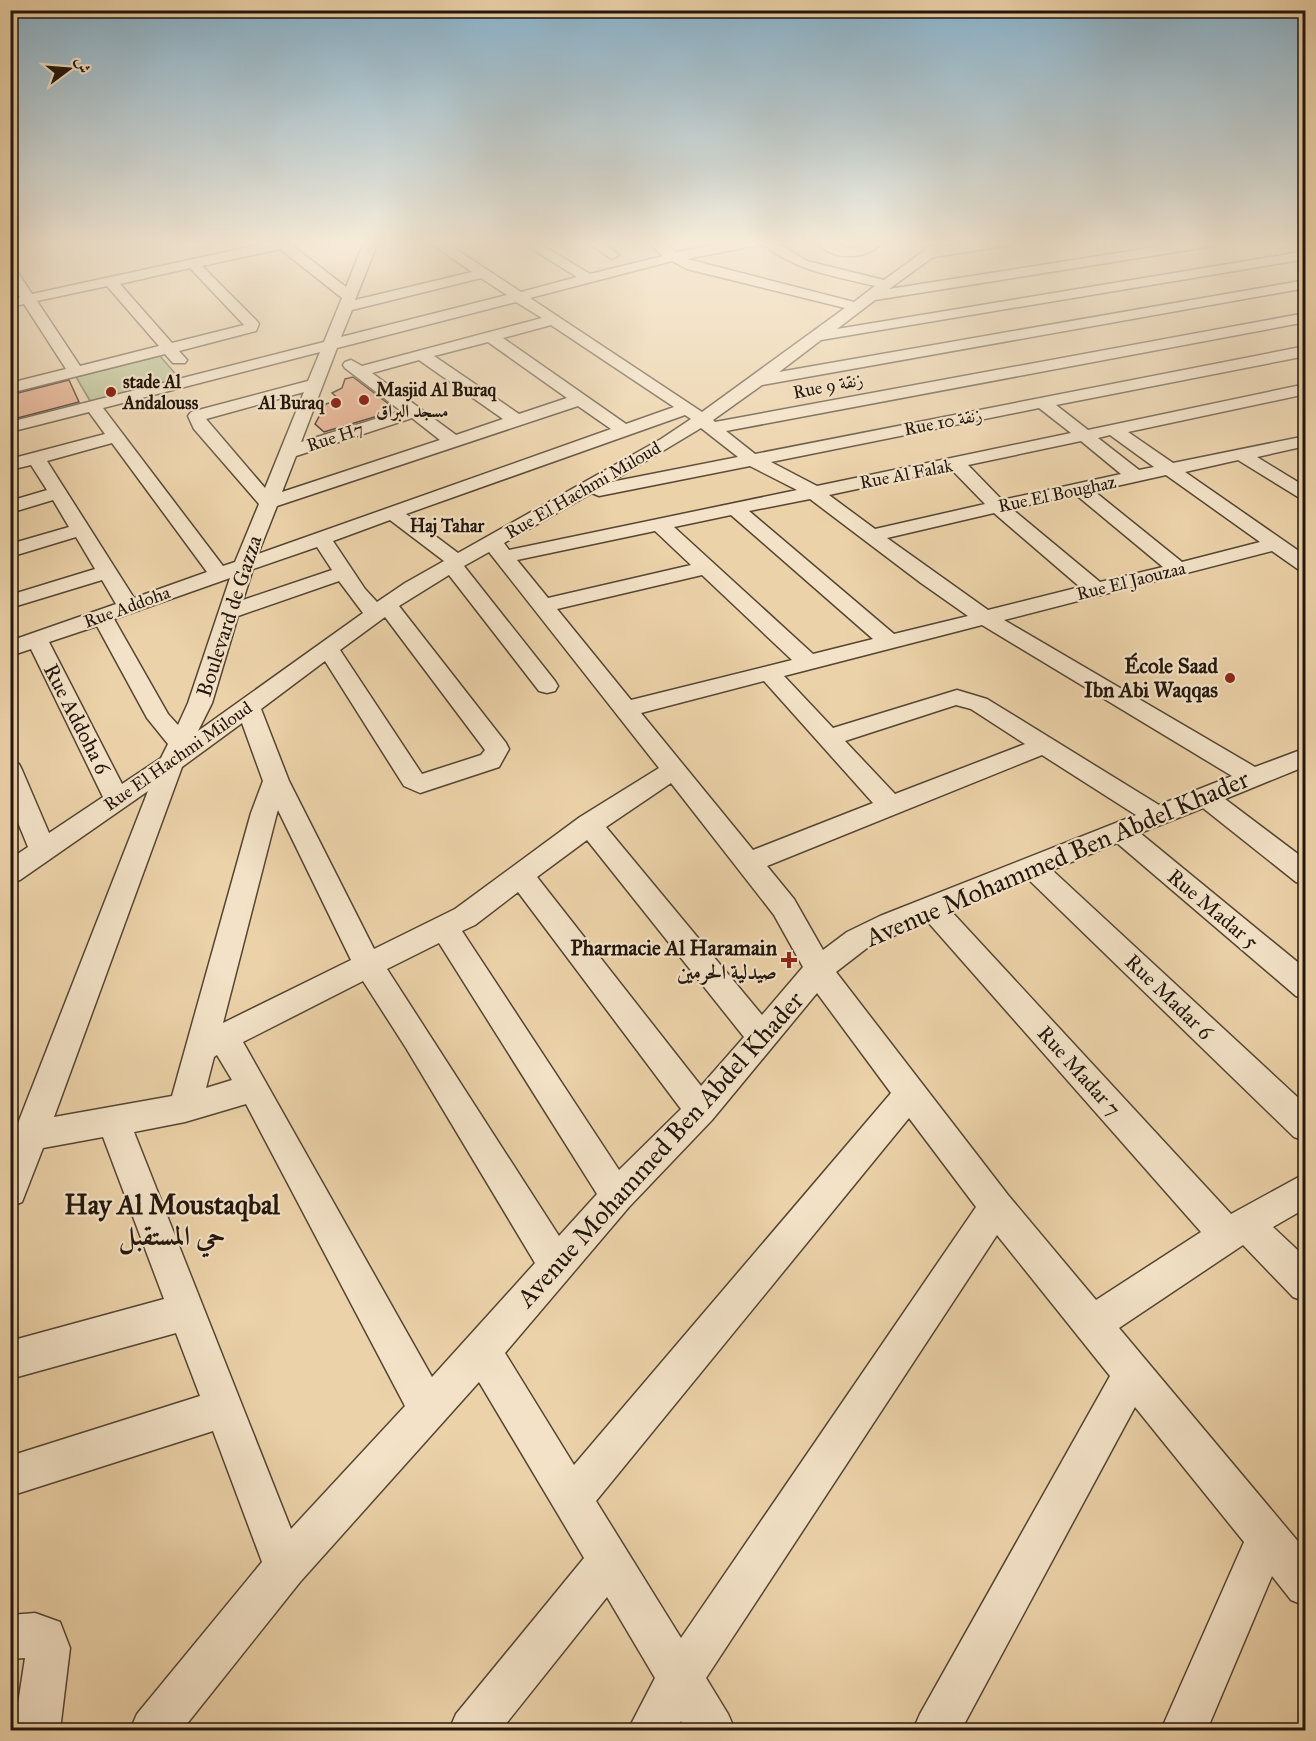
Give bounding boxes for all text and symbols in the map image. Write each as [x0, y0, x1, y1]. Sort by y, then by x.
north arrow [39, 39, 99, 99]
text: ش [72, 55, 94, 75]
street label: Rue 9 زنقة [791, 368, 865, 404]
place label: stade Al Andalouss [122, 371, 199, 414]
place label: Masjid Al Buraq مسجد البراق [376, 379, 498, 422]
marker: stade Al Andalouss [104, 385, 118, 399]
place label: Al Buraq [258, 392, 325, 415]
marker: Masjid Al Buraq مسجد البراق [357, 393, 371, 407]
marker: Al Buraq [329, 396, 343, 410]
street label: Rue 10 زنقة [902, 404, 984, 440]
street label: Rue H7 [304, 417, 366, 457]
street label: Rue El Hachmi Miloud [501, 436, 665, 544]
street label: Rue Al Falak [858, 454, 955, 494]
street label: Rue El Boughaz [996, 471, 1118, 518]
district label: Haj Tahar [410, 515, 486, 538]
street label: Boulevard de Gazza [191, 532, 267, 700]
street label: Rue El Jaouzaa [1074, 557, 1189, 606]
street label: Rue Addoha [81, 581, 174, 633]
place label: École Saad Ibn Abi Waqqas [1084, 652, 1218, 703]
street label: Rue Addoha 6 [38, 659, 117, 780]
marker: École Saad Ibn Abi Waqqas [1223, 671, 1237, 685]
street label: Rue El Hachmi Miloud [100, 697, 256, 815]
street label: Avenue Mohammed Ben Abdel Khader [859, 762, 1254, 954]
street label: Rue Madar 5 [1162, 863, 1264, 955]
place label: Pharmacie Al Haramain صيدلية الحرمين [570, 935, 778, 986]
street label: Rue Madar 6 [1120, 949, 1219, 1046]
marker: Pharmacie Al Haramain صيدلية الحرمين [782, 953, 796, 967]
street label: Avenue Mohammed Ben Abdel Khader [509, 984, 810, 1314]
street label: Rue Madar 7 [1032, 1020, 1126, 1122]
district label: Hay Al Moustaqbal حي المستقبل [64, 1188, 280, 1258]

